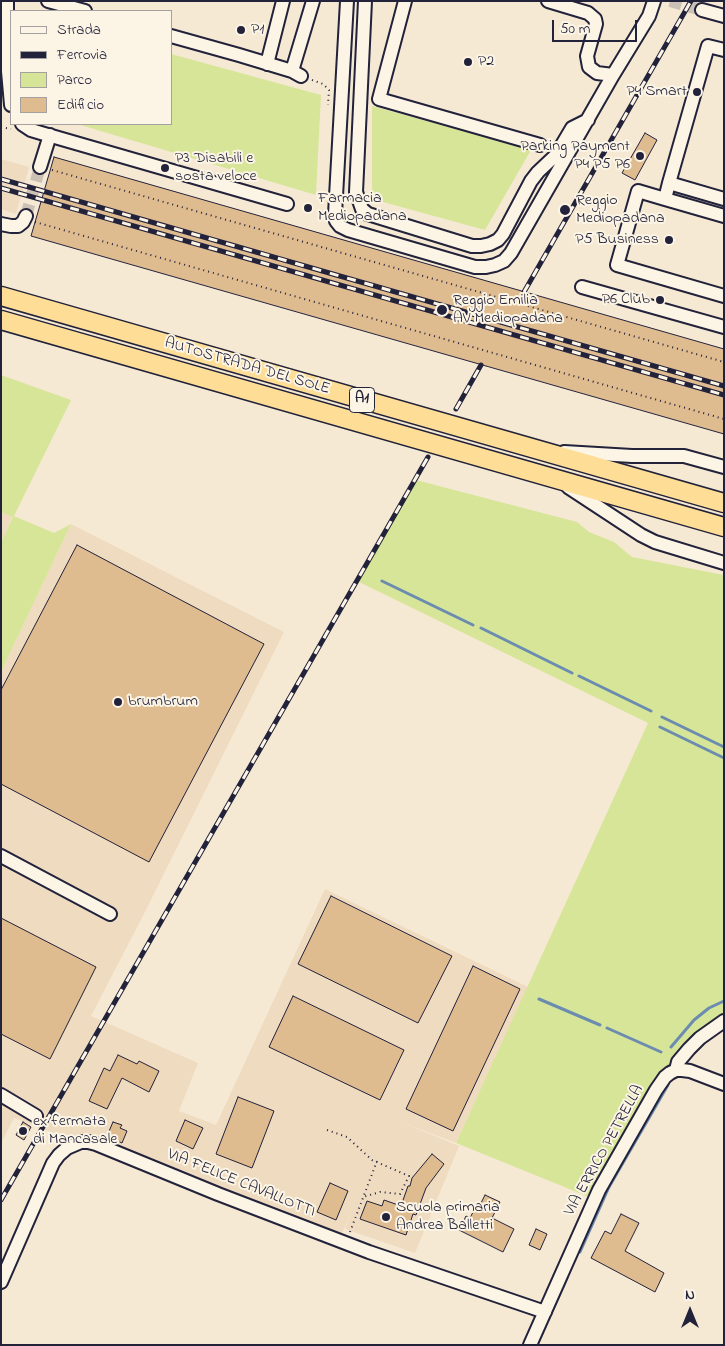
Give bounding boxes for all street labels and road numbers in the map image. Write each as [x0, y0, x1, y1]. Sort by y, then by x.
street label: AUTOSTRADA DEL SOLE [162, 334, 332, 400]
road number: A1 [350, 388, 374, 412]
street label: VIA ERRICO PETRELLA [561, 1082, 649, 1220]
street label: VIA FELICE CAVALLOTTI [164, 1146, 318, 1222]

